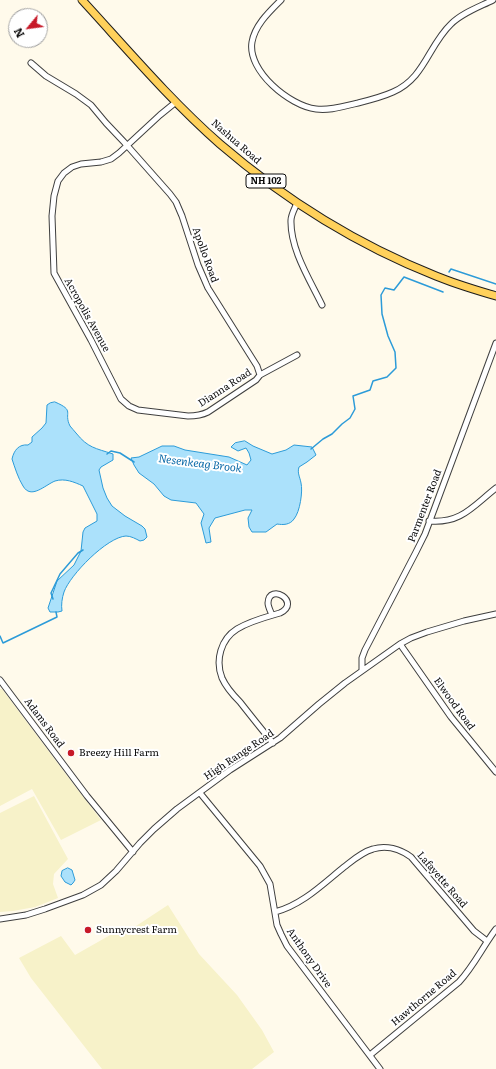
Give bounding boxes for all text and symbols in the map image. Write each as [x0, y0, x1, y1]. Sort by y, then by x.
north arrow [8, 8, 48, 48]
text: N [9, 25, 28, 41]
street label: Nashua Road [209, 117, 263, 167]
road number: NH 102 [246, 174, 286, 188]
street label: Apollo Road [189, 226, 221, 284]
street label: Acropolis Avenue [62, 276, 112, 354]
street label: Dianna Road [196, 366, 254, 410]
water label: Nesenkeag Brook [158, 452, 242, 476]
street label: Parmenter Road [406, 468, 444, 544]
street label: Elwood Road [431, 675, 477, 733]
street label: Adams Road [21, 696, 67, 750]
street label: High Range Road [202, 727, 276, 783]
place label: Breezy Hill Farm [79, 747, 159, 759]
marker: Breezy Hill Farm [66, 748, 76, 758]
street label: Lafayette Road [414, 849, 470, 911]
place label: Sunnycrest Farm [96, 924, 177, 936]
marker: Sunnycrest Farm [83, 925, 93, 935]
street label: Anthony Drive [284, 926, 334, 990]
street label: Hawthorne Road [389, 967, 459, 1029]

